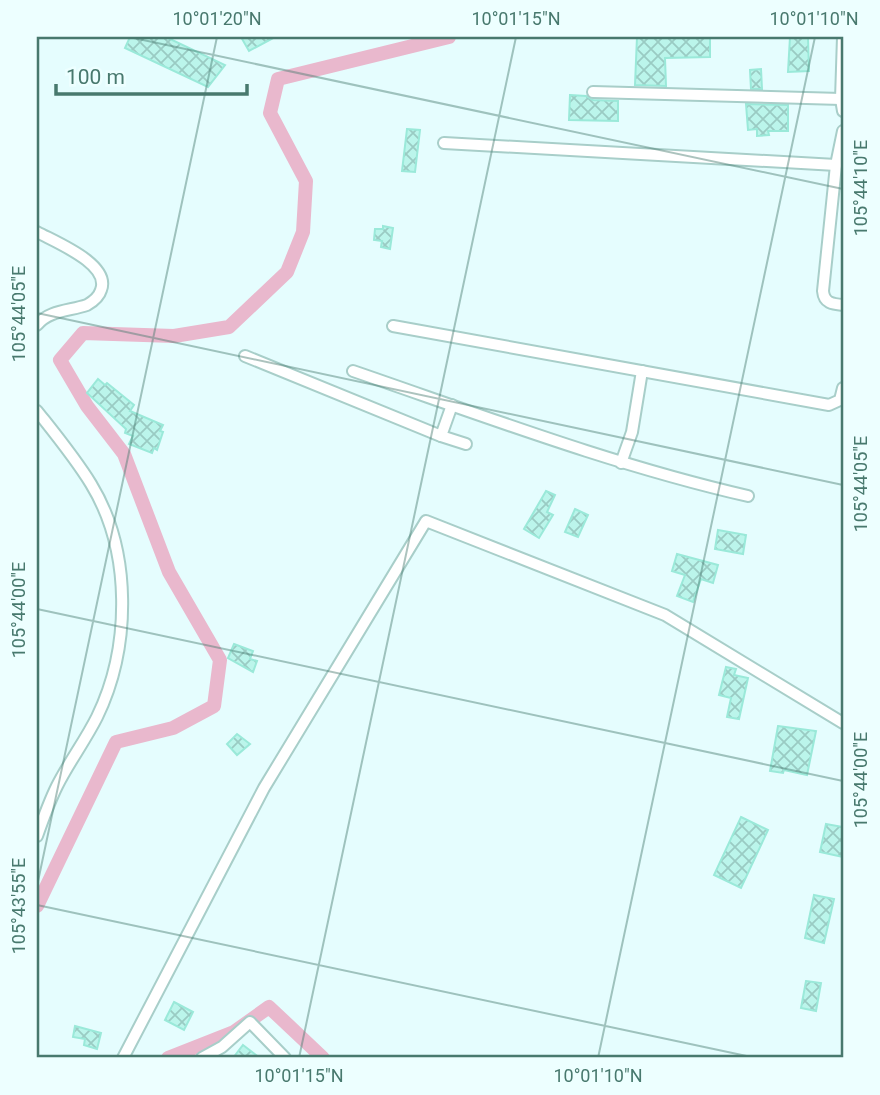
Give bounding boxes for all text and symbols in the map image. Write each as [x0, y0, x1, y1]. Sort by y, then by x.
text: 10°01'20"N [172, 8, 262, 29]
text: 10°01'15"N [471, 8, 561, 29]
text: 10°01'10"N [769, 8, 859, 29]
scale bar [56, 52, 247, 96]
text: 100 m [66, 65, 125, 89]
text: 105°44'10"E [850, 140, 871, 236]
text: 105°44'05"E [8, 266, 29, 362]
text: 105°44'05"E [850, 436, 871, 532]
text: 105°44'00"E [8, 562, 29, 658]
text: 105°44'00"E [850, 732, 871, 828]
text: 105°43'55"E [8, 858, 29, 954]
text: 10°01'15"N [254, 1065, 344, 1086]
text: 10°01'10"N [553, 1065, 643, 1086]

